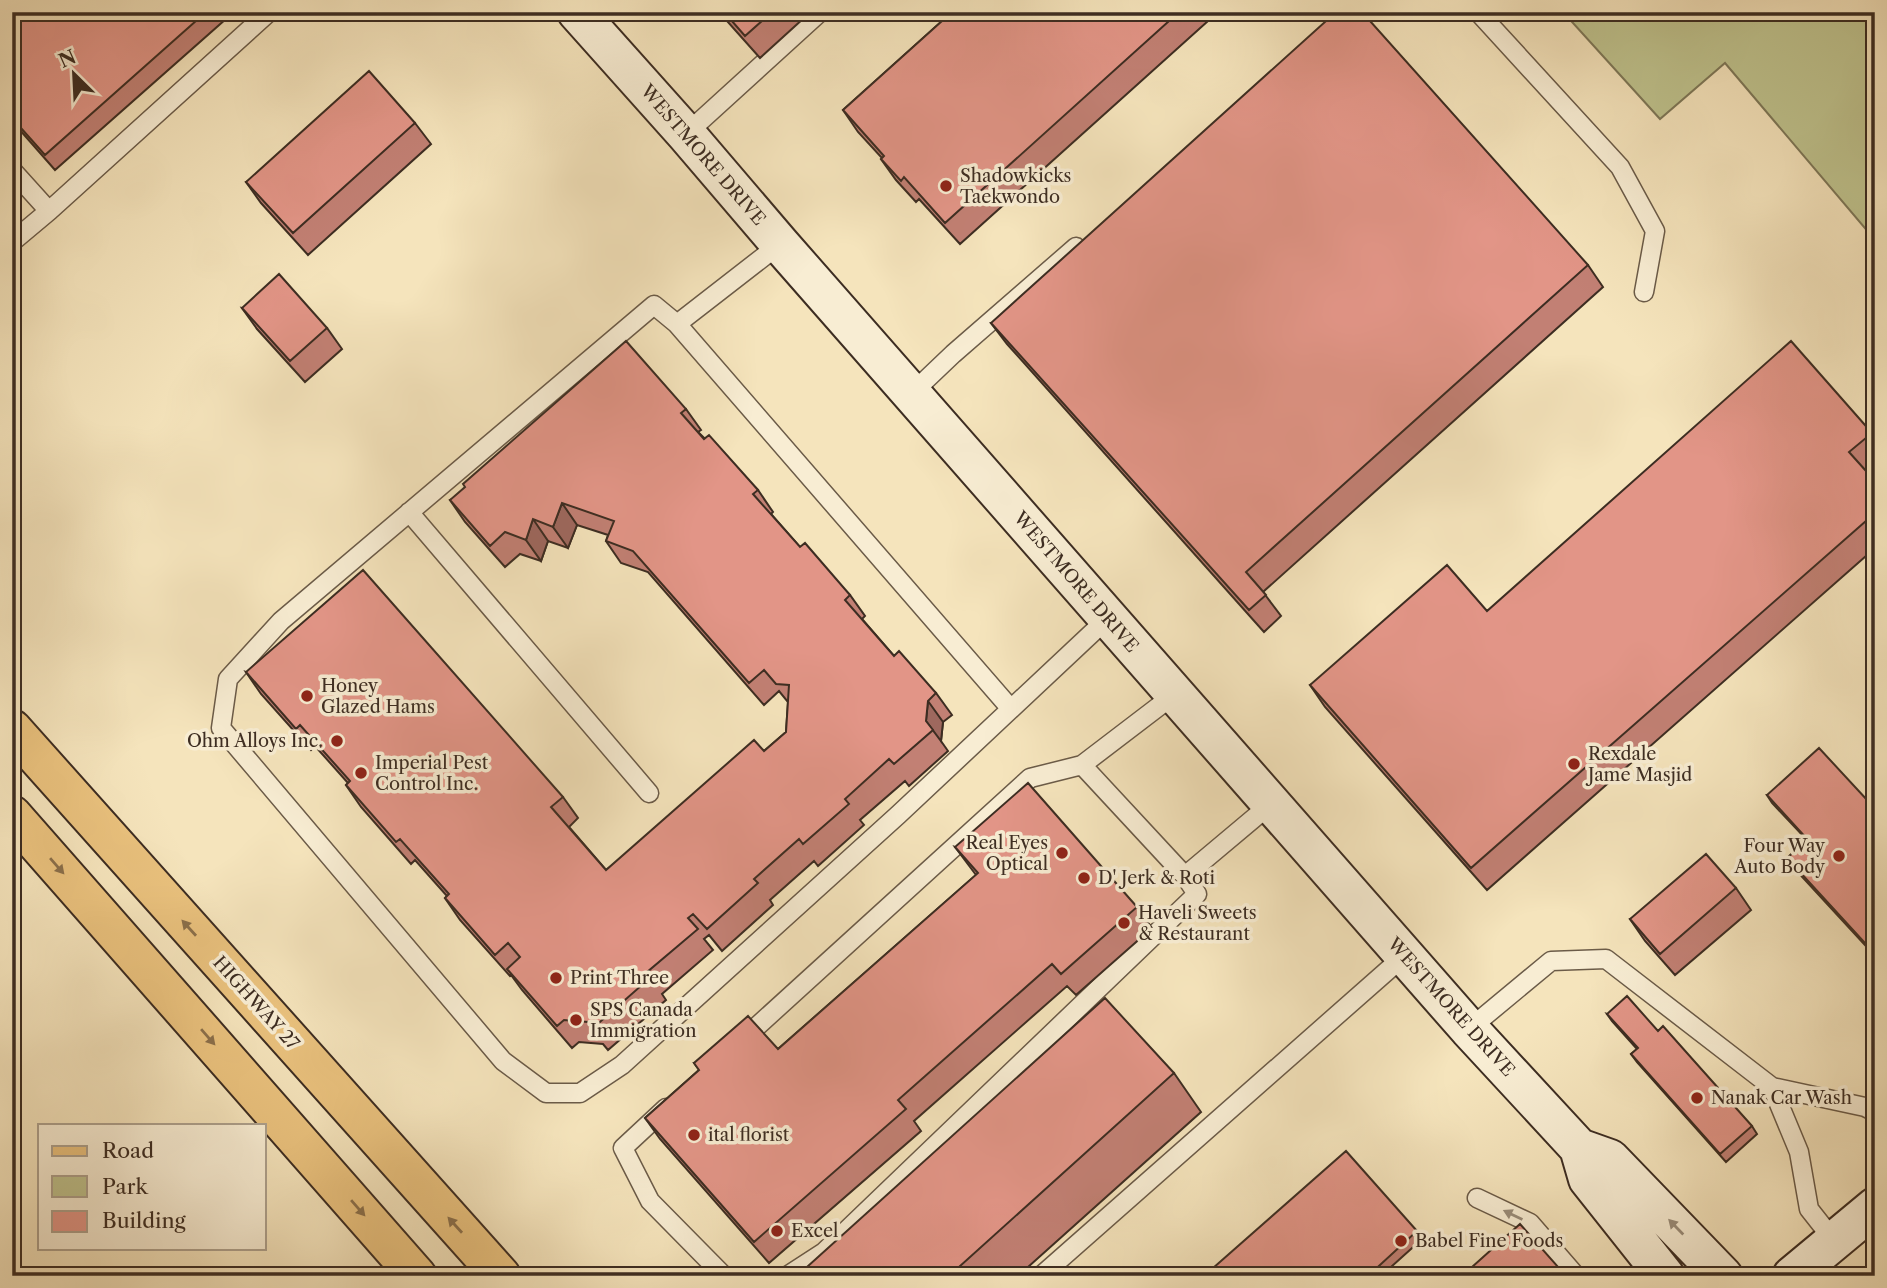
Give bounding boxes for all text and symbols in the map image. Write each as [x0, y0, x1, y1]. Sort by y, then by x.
north arrow [38, 38, 108, 108]
text: N [55, 45, 80, 73]
street label: WESTMORE DRIVE [635, 79, 770, 230]
place label: Shadowkicks Taekwondo [960, 165, 1071, 208]
marker: Shadowkicks Taekwondo [938, 178, 954, 194]
street label: WESTMORE DRIVE [1008, 506, 1143, 657]
place label: Honey Glazed Hams [321, 675, 435, 718]
marker: Honey Glazed Hams [299, 688, 315, 704]
place label: Ohm Alloys Inc. [187, 730, 323, 752]
marker: Ohm Alloys Inc. [329, 733, 345, 749]
place label: Rexdale Jame Masjid [1585, 743, 1692, 786]
place label: Imperial Pest Control Inc. [375, 752, 489, 795]
marker: Rexdale Jame Masjid [1566, 756, 1582, 772]
marker: Imperial Pest Control Inc. [353, 765, 369, 781]
place label: Real Eyes Optical [965, 832, 1048, 875]
place label: Four Way Auto Body [1733, 835, 1826, 878]
marker: Real Eyes Optical [1054, 845, 1070, 861]
marker: Four Way Auto Body [1831, 848, 1847, 864]
one-way arrow [49, 858, 64, 875]
place label: D' Jerk & Roti [1098, 867, 1215, 889]
marker: D' Jerk & Roti [1076, 870, 1092, 886]
place label: Haveli Sweets & Restaurant [1138, 902, 1257, 945]
marker: Haveli Sweets & Restaurant [1116, 915, 1132, 931]
one-way arrow [182, 919, 197, 936]
street label: WESTMORE DRIVE [1382, 932, 1519, 1081]
street label: HIGHWAY 27 [208, 952, 304, 1054]
place label: Print Three [570, 967, 669, 989]
marker: Print Three [548, 970, 564, 986]
place label: SPS Canada Immigration [590, 999, 696, 1042]
marker: SPS Canada Immigration [568, 1012, 584, 1028]
one-way arrow [199, 1028, 215, 1045]
place label: Nanak Car Wash [1711, 1087, 1852, 1109]
marker: Nanak Car Wash [1689, 1090, 1705, 1106]
legend [38, 1124, 266, 1250]
place label: ital florist [708, 1124, 790, 1146]
marker: ital florist [686, 1127, 702, 1143]
text: Road [102, 1138, 154, 1163]
text: Park [102, 1174, 148, 1199]
one-way arrow [350, 1199, 366, 1217]
text: Building [102, 1208, 187, 1233]
one-way arrow [1503, 1209, 1523, 1221]
one-way arrow [447, 1216, 463, 1234]
one-way arrow [1668, 1219, 1685, 1235]
place label: Excel [791, 1220, 838, 1242]
marker: Excel [769, 1223, 785, 1239]
place label: Babel Fine Foods [1415, 1230, 1563, 1252]
marker: Babel Fine Foods [1393, 1233, 1409, 1249]

